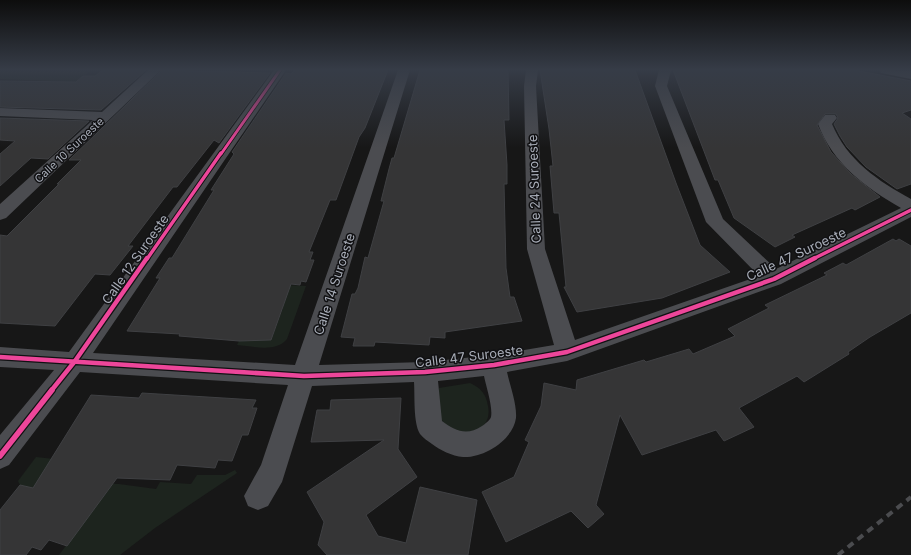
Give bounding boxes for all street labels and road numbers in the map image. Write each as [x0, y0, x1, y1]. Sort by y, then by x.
street label: Calle 10 Suroeste [31, 114, 107, 186]
street label: Calle 24 Suroeste [524, 134, 544, 244]
street label: Calle 12 Suroeste [98, 211, 172, 307]
street label: Calle 47 Suroeste [744, 224, 848, 284]
street label: Calle 14 Suroeste [310, 231, 358, 337]
street label: Calle 47 Suroeste [414, 341, 524, 371]

